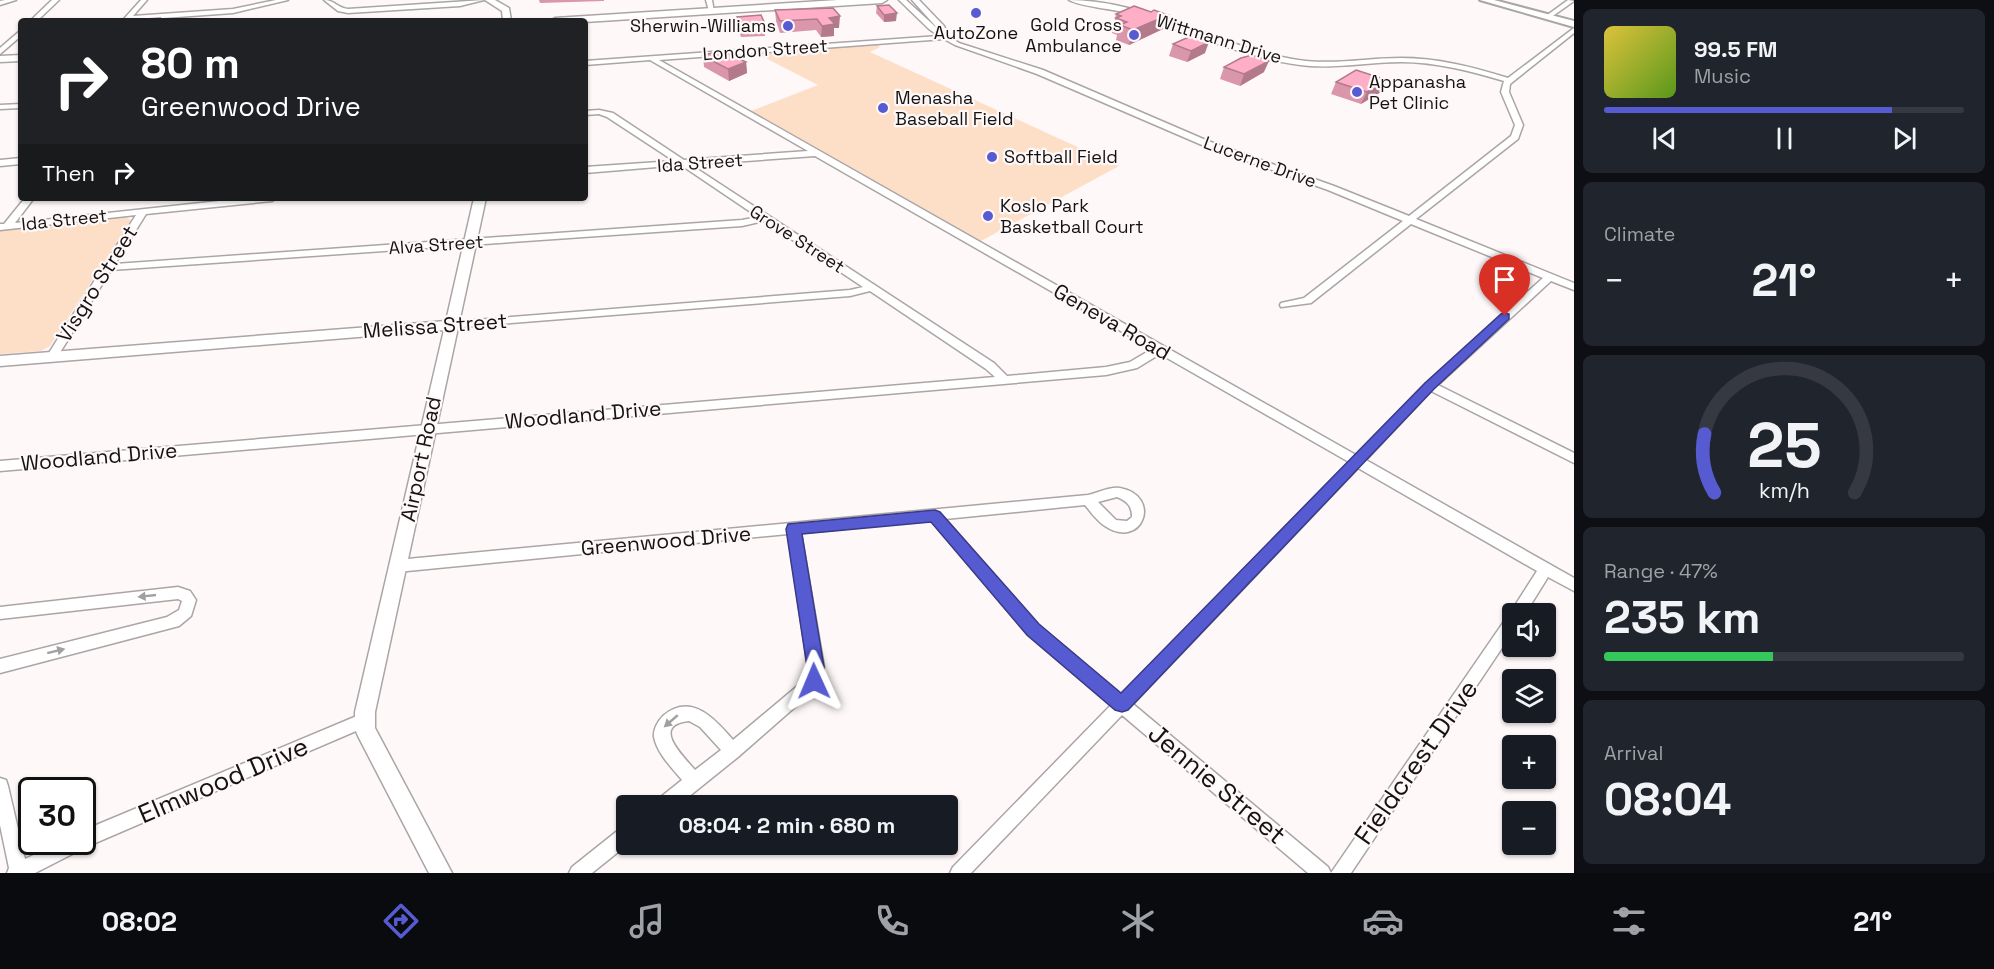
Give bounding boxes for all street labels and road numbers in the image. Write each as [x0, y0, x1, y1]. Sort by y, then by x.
street label: Wittmann Drive [1154, 9, 1285, 69]
street label: London Street [702, 34, 828, 65]
street label: Lucerne Drive [1201, 130, 1320, 193]
street label: Ida Street [656, 148, 744, 177]
street label: Grove Street [745, 199, 849, 278]
street label: Ida Street [20, 204, 108, 235]
street label: Visgro Street [50, 220, 143, 347]
street label: Alva Street [388, 230, 484, 259]
street label: Geneva Road [1049, 277, 1176, 366]
street label: Melissa Street [362, 307, 508, 344]
street label: Airport Road [394, 394, 447, 524]
street label: Woodland Drive [504, 394, 662, 435]
street label: Woodland Drive [20, 436, 178, 477]
street label: Greenwood Drive [580, 520, 752, 561]
street label: Fieldcrest Drive [1347, 673, 1485, 851]
street label: Jennie Street [1141, 716, 1293, 852]
street label: Elmwood Drive [133, 729, 313, 831]

